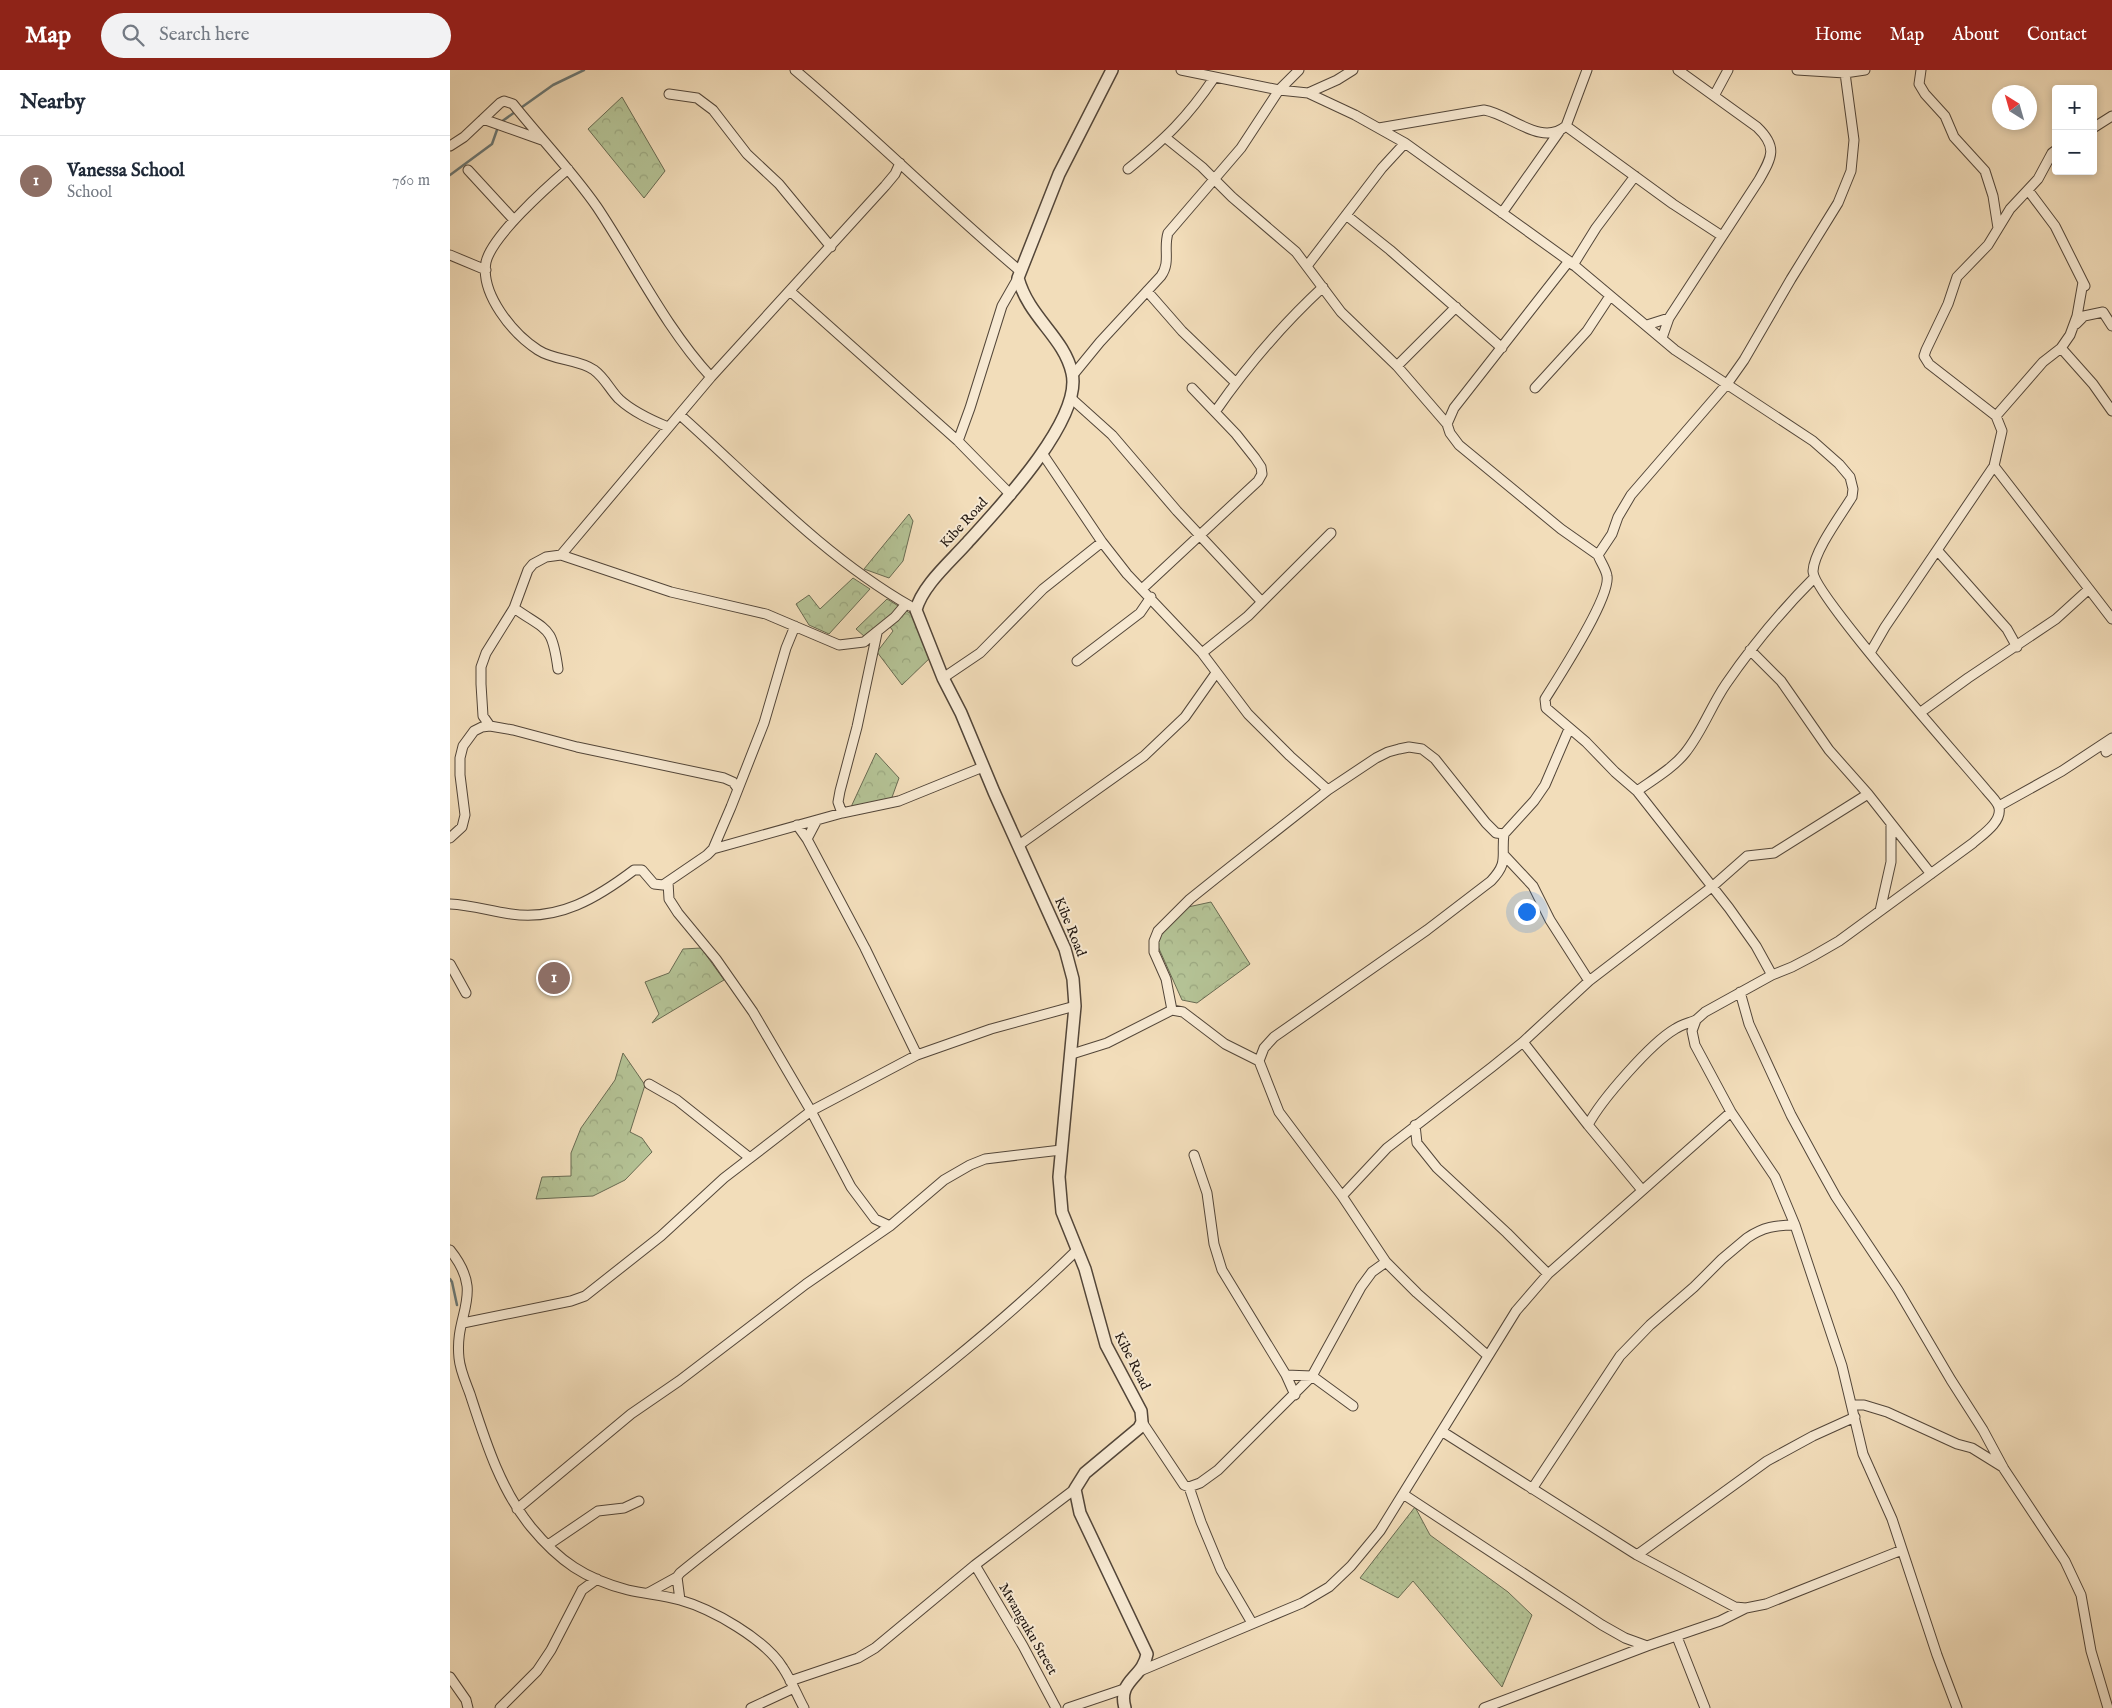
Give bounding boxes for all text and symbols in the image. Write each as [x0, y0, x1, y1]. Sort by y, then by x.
search box [101, 13, 451, 58]
text: Map [25, 20, 71, 51]
icon: search [119, 21, 147, 49]
text: Search here [159, 23, 250, 47]
text: Home [1815, 24, 1862, 47]
text: Map [1890, 24, 1924, 47]
text: About [1952, 24, 1999, 47]
text: Contact [2027, 24, 2087, 47]
north arrow [1992, 85, 2037, 130]
map controls [2052, 85, 2097, 175]
button: + [2052, 85, 2097, 130]
text: Nearby [20, 89, 85, 116]
button: − [2052, 130, 2097, 175]
text: Vanessa School [67, 159, 185, 183]
text: 1 [33, 171, 39, 191]
text: 760 m [392, 171, 430, 191]
text: School [67, 183, 112, 203]
street label: Kibe Road [936, 494, 992, 552]
street label: Kibe Road [1050, 895, 1090, 960]
your location [1514, 899, 1540, 925]
pin: 1 [538, 959, 570, 997]
street label: Kibe Road [1110, 1329, 1154, 1393]
street label: Mwanguku Street [994, 1580, 1062, 1678]

